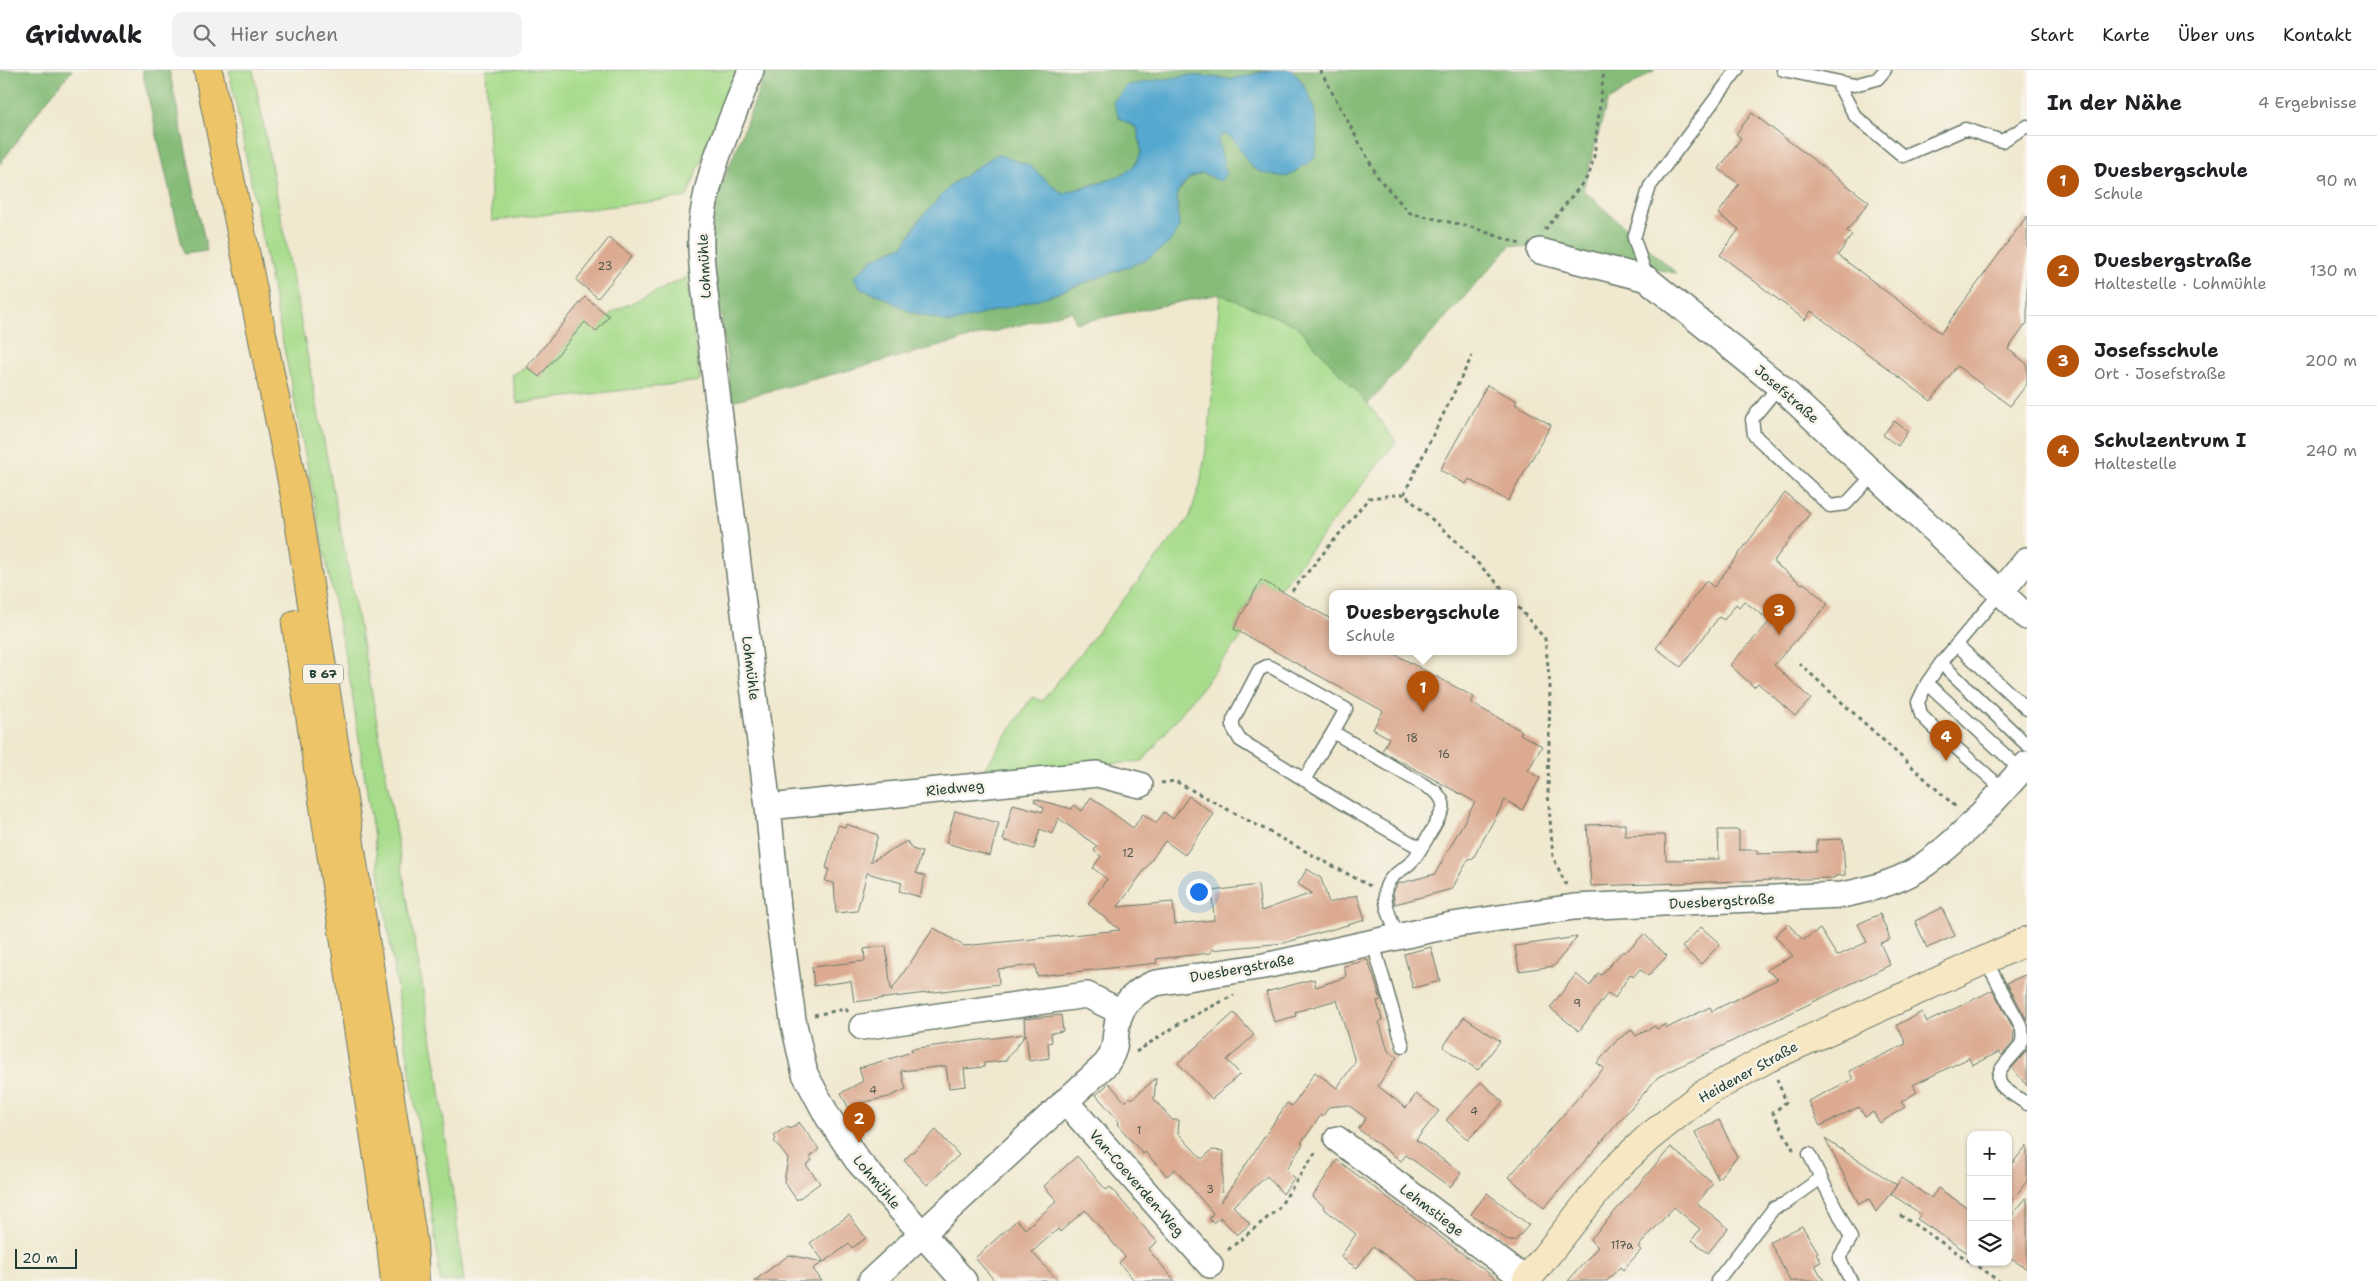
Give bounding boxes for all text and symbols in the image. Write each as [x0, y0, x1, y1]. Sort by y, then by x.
search box [172, 12, 522, 57]
text: Gridwalk [25, 19, 142, 51]
icon: search [190, 21, 218, 49]
text: Hier suchen [230, 22, 338, 47]
text: Start [2030, 23, 2074, 47]
text: Karte [2102, 23, 2150, 47]
text: Über uns [2178, 23, 2255, 47]
text: Kontakt [2283, 23, 2352, 47]
text: In der Nähe [2047, 89, 2182, 117]
text: 4 Ergebnisse [2258, 92, 2357, 113]
text: Duesbergschule [2094, 158, 2248, 183]
text: 1 [2059, 170, 2067, 191]
text: 90 m [2316, 170, 2357, 191]
text: Schule [2094, 183, 2143, 204]
street label: Lohmühle [693, 233, 715, 299]
text: Duesbergstraße [2094, 248, 2252, 273]
house number: 23 [598, 259, 612, 274]
text: 2 [2057, 260, 2069, 281]
text: 130 m [2310, 260, 2357, 281]
text: Haltestelle · Lohmühle [2094, 273, 2267, 294]
text: Josefsschule [2094, 338, 2219, 363]
text: 3 [2057, 350, 2069, 371]
text: 200 m [2305, 350, 2357, 371]
street label: Josefstraße [1751, 361, 1823, 427]
text: Ort · Josefstraße [2094, 363, 2226, 384]
text: Schulzentrum I [2094, 428, 2246, 453]
text: 4 [2057, 440, 2069, 461]
text: 240 m [2305, 440, 2357, 461]
text: Haltestelle [2094, 453, 2177, 474]
popup [1329, 590, 1517, 655]
pin: 3 [1763, 594, 1795, 635]
text: Duesbergschule [1346, 600, 1500, 625]
text: Schule [1346, 625, 1395, 646]
street label: Lohmühle [738, 635, 764, 701]
road number: B 67 [303, 664, 343, 684]
pin: 1 [1407, 671, 1439, 712]
pin: 4 [1930, 720, 1962, 761]
house number: 18 [1406, 731, 1418, 746]
house number: 16 [1438, 747, 1450, 762]
street label: Riedweg [925, 776, 985, 800]
house number: 12 [1122, 846, 1134, 861]
your location [1186, 879, 1212, 905]
street label: Duesbergstraße [1669, 889, 1776, 913]
street label: Duesbergstraße [1188, 950, 1296, 986]
house number: 9 [1573, 996, 1581, 1011]
street label: Heidener Straße [1695, 1037, 1801, 1107]
house number: 4 [869, 1083, 877, 1098]
pin: 2 [843, 1102, 875, 1143]
house number: 4 [1470, 1104, 1478, 1119]
house number: 1 [1137, 1123, 1141, 1138]
street label: Van-Coeverden-Weg [1086, 1126, 1188, 1240]
map controls [1967, 1131, 2012, 1266]
button: + [1967, 1131, 2012, 1176]
street label: Lohmühle [849, 1151, 905, 1213]
button: − [1967, 1176, 2012, 1221]
street label: Lehmstiege [1396, 1180, 1468, 1240]
house number: 3 [1206, 1182, 1214, 1197]
button: layers [1967, 1221, 2012, 1266]
house number: 117a [1611, 1238, 1633, 1253]
scale bar [15, 1246, 78, 1269]
text: 20 m [22, 1249, 58, 1267]

